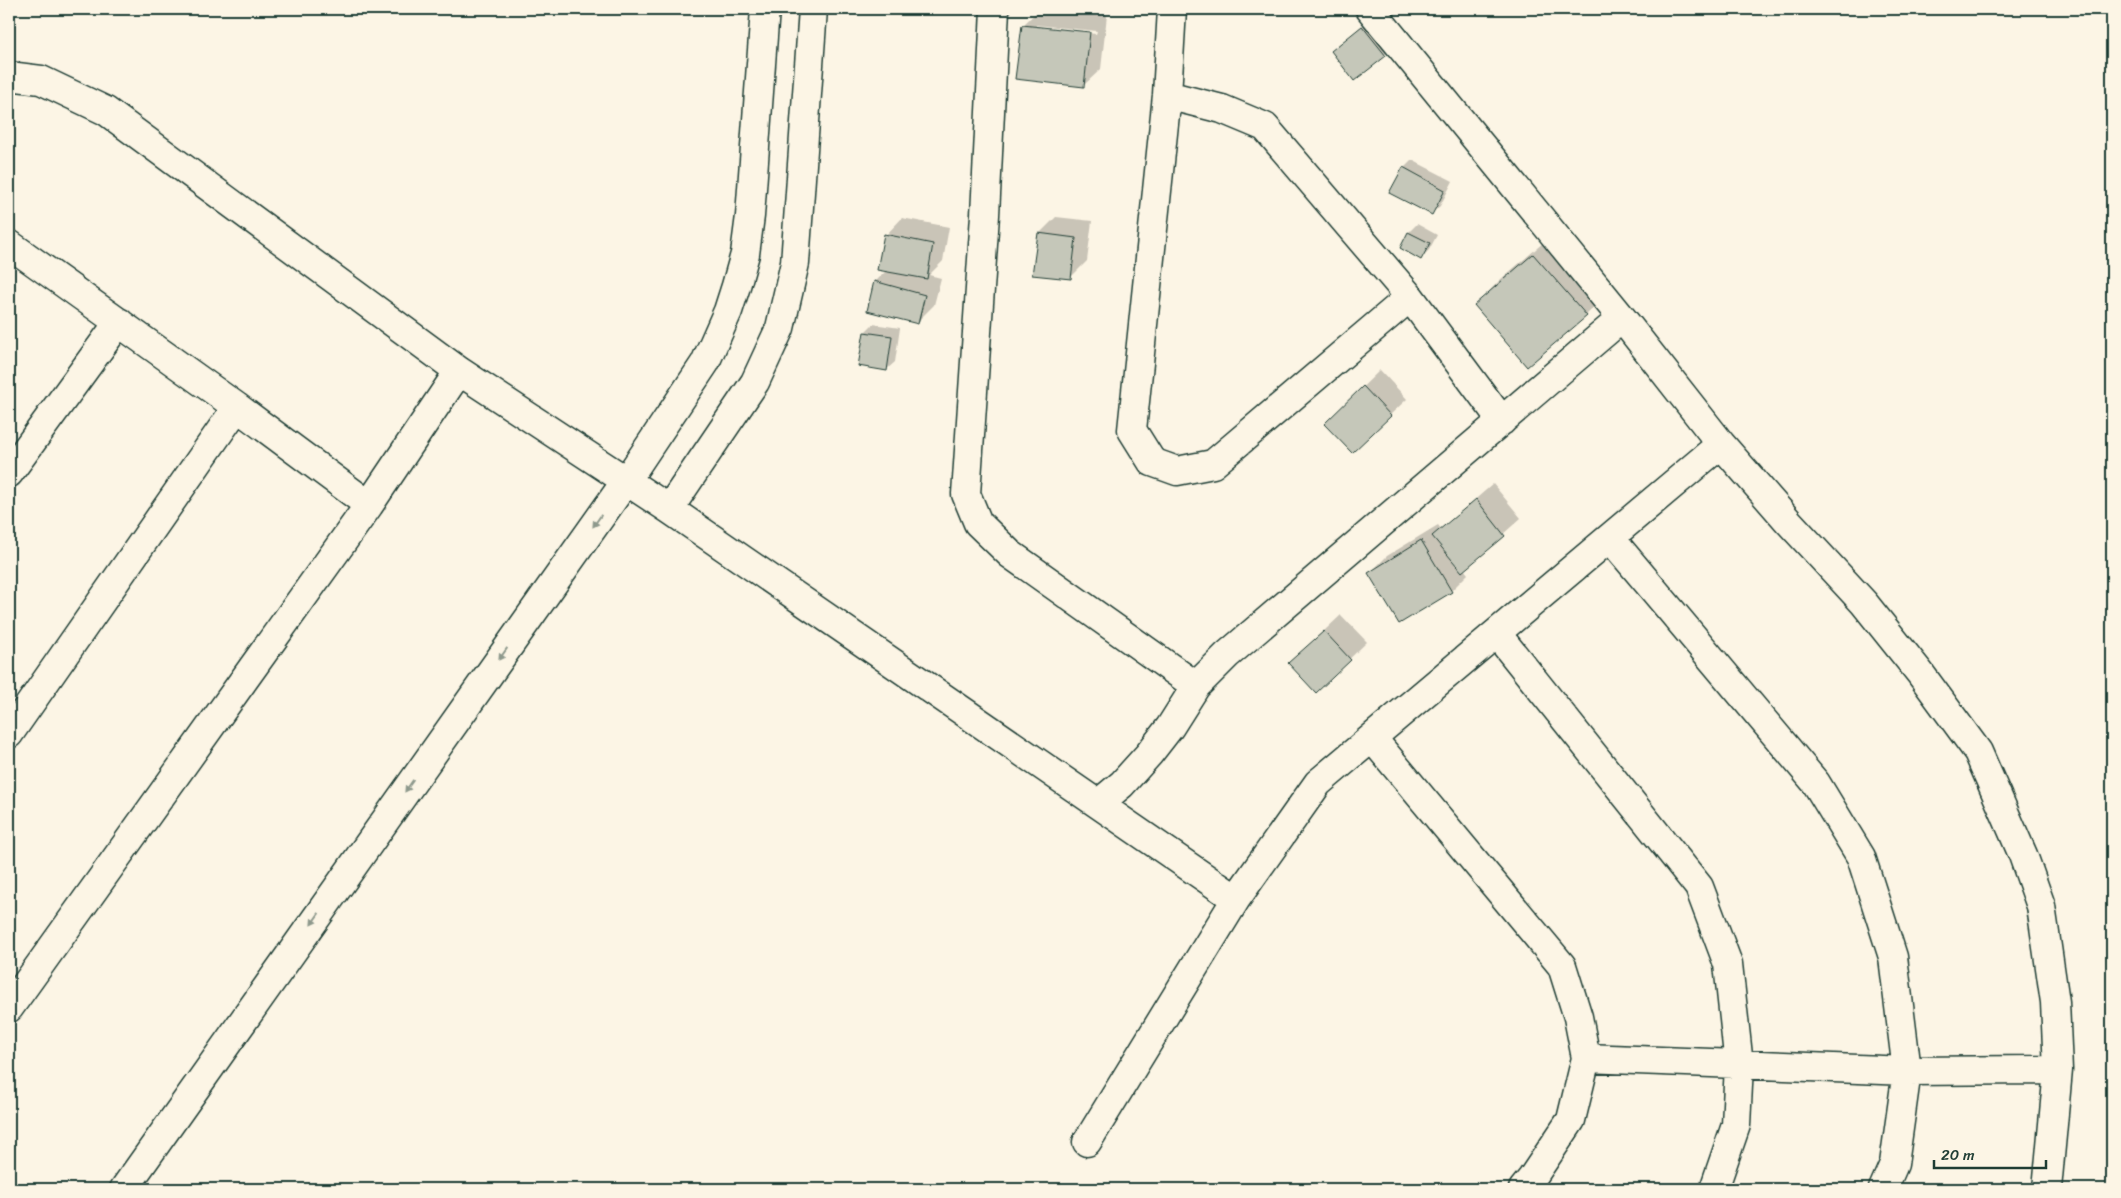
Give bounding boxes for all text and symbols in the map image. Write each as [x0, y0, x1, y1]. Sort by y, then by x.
one-way arrow [592, 514, 602, 528]
one-way arrow [498, 647, 508, 661]
one-way arrow [404, 779, 414, 793]
one-way arrow [310, 912, 320, 926]
scale bar [1934, 1138, 2046, 1170]
text: 20 m [1941, 1142, 1975, 1168]

